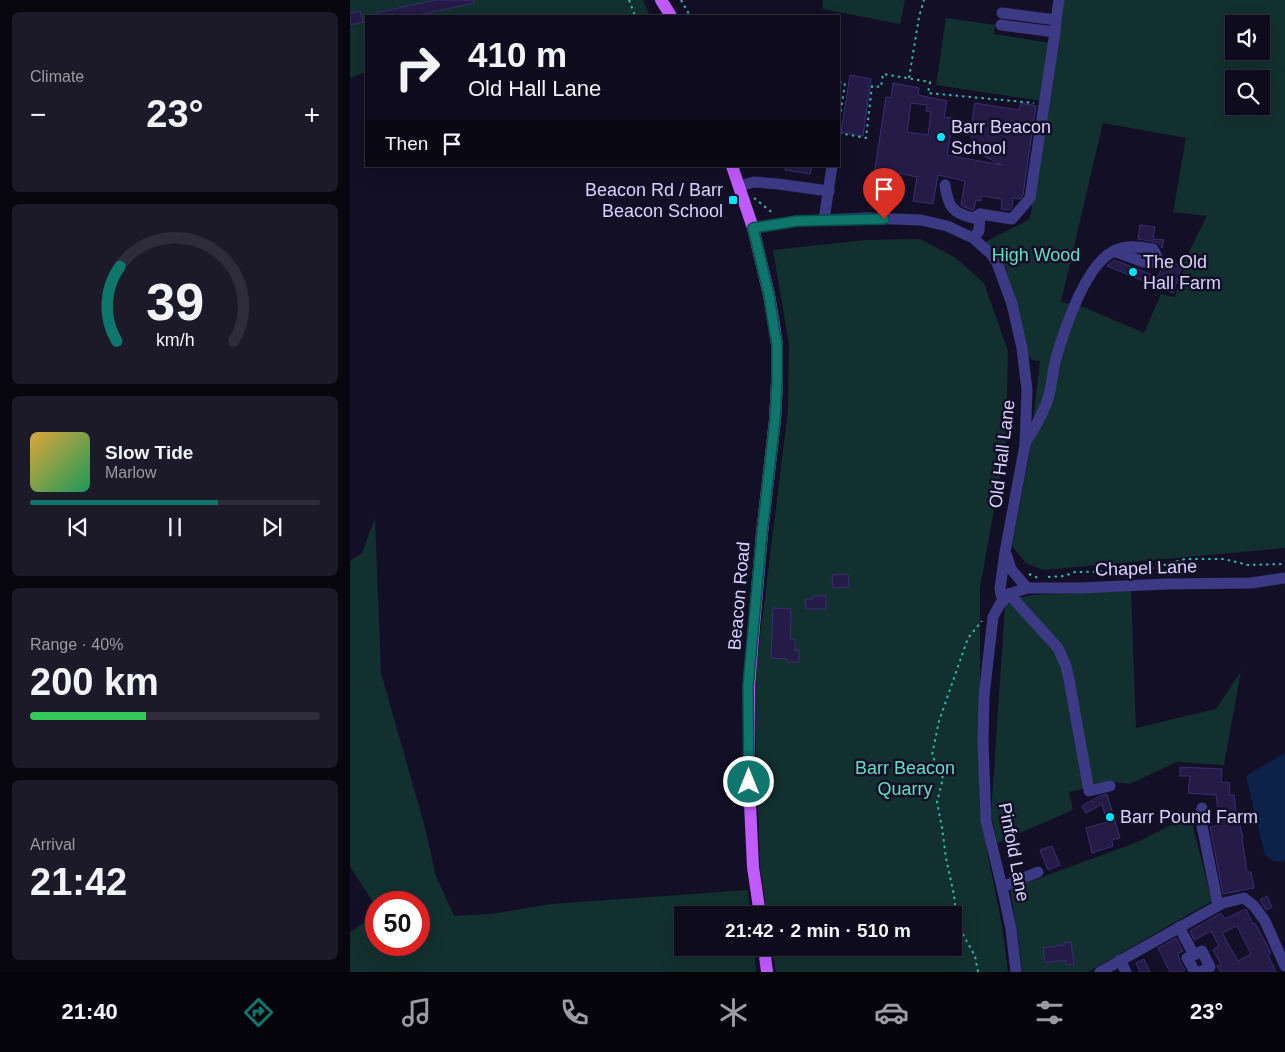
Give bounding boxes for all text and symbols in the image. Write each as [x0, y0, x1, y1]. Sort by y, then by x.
map controls [1225, 15, 1270, 115]
button: sound [1225, 15, 1270, 60]
icon: right [385, 35, 450, 100]
text: 410 m [468, 35, 567, 74]
text: Climate [30, 68, 84, 85]
button: search [1225, 70, 1270, 115]
text: Old Hall Lane [468, 76, 601, 101]
text: 23° [146, 93, 204, 135]
text: − [30, 99, 46, 130]
text: + [304, 99, 320, 130]
place label: Barr Beacon School [951, 117, 1051, 158]
icon: arrive [438, 130, 466, 158]
marker: Barr Beacon School [935, 131, 947, 143]
text: Then [385, 133, 428, 154]
pin [863, 168, 905, 219]
icon: arrive [870, 175, 898, 203]
place label: Beacon Rd / Barr Beacon School [585, 180, 723, 221]
marker: Beacon Rd / Barr Beacon School [727, 194, 739, 206]
park label: High Wood [992, 245, 1080, 265]
place label: The Old Hall Farm [1143, 252, 1221, 293]
marker: The Old Hall Farm [1127, 266, 1139, 278]
text: 39 [146, 273, 204, 331]
text: km/h [156, 330, 194, 350]
street label: Old Hall Lane [985, 399, 1019, 509]
text: Slow Tide [105, 442, 193, 463]
text: Marlow [105, 464, 157, 481]
icon: previous [64, 513, 92, 541]
icon: pause [161, 513, 189, 541]
icon: next [258, 513, 286, 541]
street label: Beacon Road [724, 541, 754, 651]
street label: Chapel Lane [1095, 556, 1197, 580]
text: Range · 40% [30, 636, 123, 653]
text: 200 km [30, 661, 159, 703]
position arrow [722, 755, 774, 807]
park label: Barr Beacon Quarry [855, 758, 955, 799]
street label: Pinfold Lane [995, 801, 1033, 903]
place label: Barr Pound Farm [1120, 807, 1258, 827]
marker: Barr Pound Farm [1104, 811, 1116, 823]
text: Arrival [30, 836, 75, 853]
text: 21:42 [30, 861, 127, 903]
speed limit sign: 50 [365, 891, 430, 956]
text: 21:42 · 2 min · 510 m [725, 920, 911, 941]
icon: directions [241, 995, 276, 1030]
icon: music [399, 995, 434, 1030]
icon: phone [557, 995, 592, 1030]
icon: climate [716, 995, 751, 1030]
icon: car [874, 995, 909, 1030]
icon: filters [1032, 995, 1067, 1030]
text: 21:40 [62, 999, 118, 1024]
text: 23° [1190, 999, 1223, 1024]

